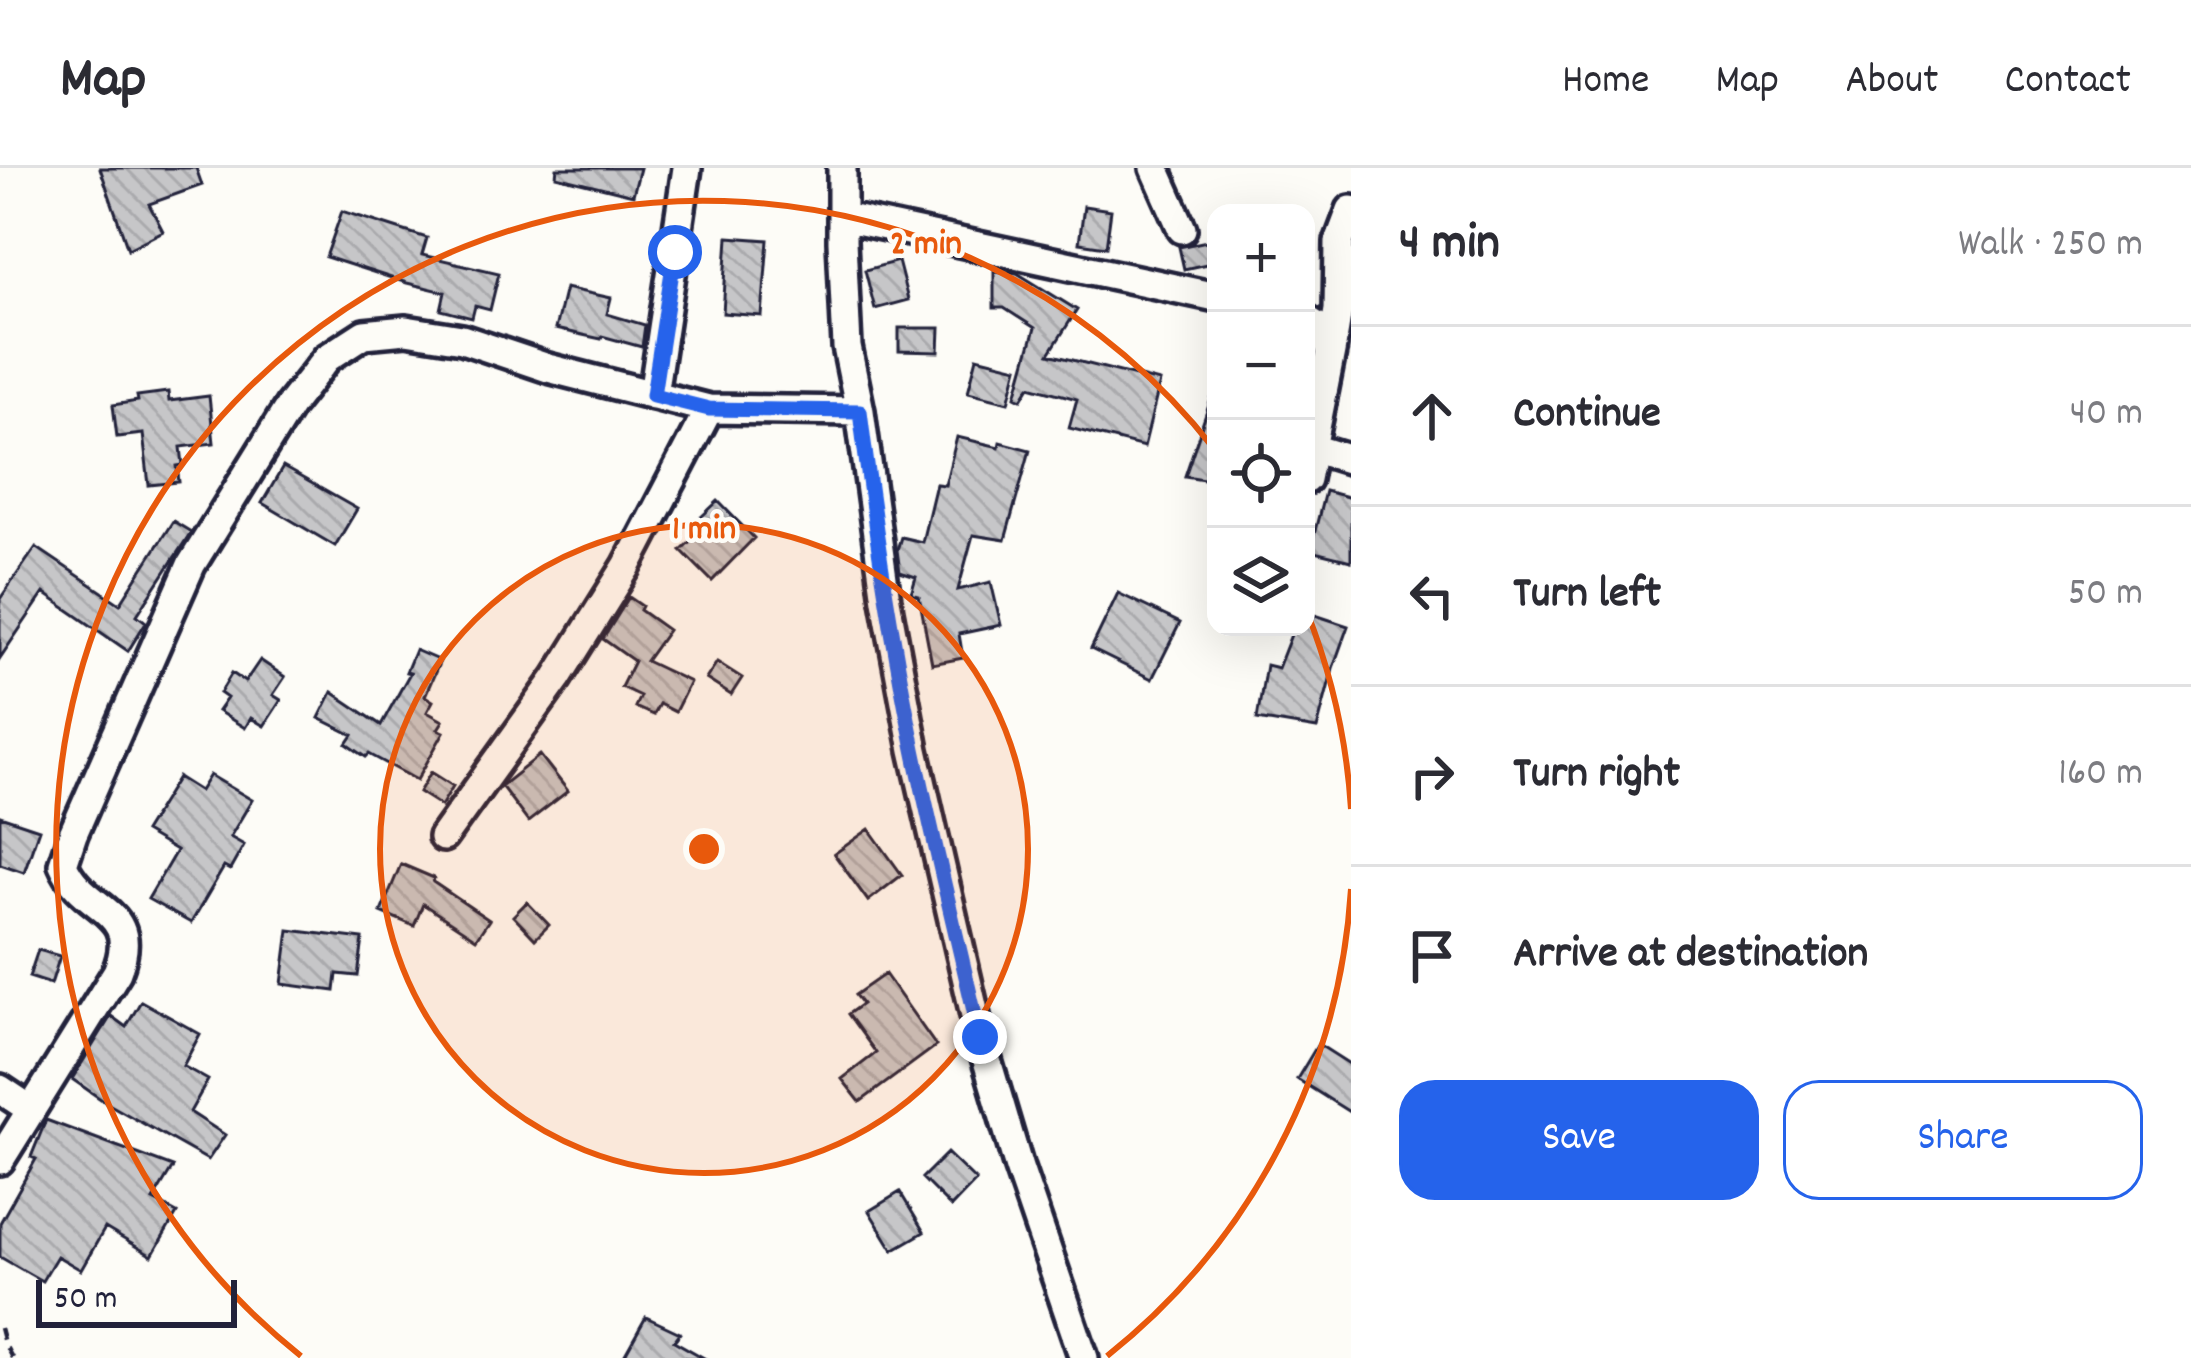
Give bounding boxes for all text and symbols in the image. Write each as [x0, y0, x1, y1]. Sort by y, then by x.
text: Map [60, 42, 146, 124]
text: Home [1562, 53, 1649, 113]
text: Map [1715, 53, 1779, 113]
text: About [1845, 53, 1939, 113]
text: Contact [2005, 53, 2131, 113]
map controls [1207, 204, 1315, 636]
button: + [1207, 204, 1315, 312]
text: 4 min [1399, 210, 1500, 282]
text: Walk · 250 m [1958, 219, 2143, 274]
text: 2 min [890, 220, 962, 272]
route start [648, 225, 702, 279]
button: − [1207, 312, 1315, 420]
icon: ahead [1399, 383, 1465, 449]
text: Continue [1513, 384, 1661, 448]
text: 40 m [2070, 388, 2143, 443]
button: locate [1207, 420, 1315, 528]
text: 1 min [672, 505, 736, 557]
button: layers [1207, 528, 1315, 636]
icon: left [1399, 563, 1465, 629]
text: Turn left [1513, 564, 1661, 628]
text: 50 m [2068, 568, 2143, 623]
icon: right [1399, 743, 1465, 809]
text: Turn right [1513, 744, 1680, 808]
text: 160 m [2058, 748, 2143, 803]
centre of rings [683, 828, 725, 870]
icon: arrive [1399, 923, 1465, 989]
text: Arrive at destination [1513, 924, 1868, 988]
route end [953, 1010, 1007, 1064]
button: Save [1399, 1080, 1759, 1200]
button: Share [1783, 1080, 2143, 1200]
scale bar [36, 1274, 237, 1327]
text: 50 m [54, 1277, 118, 1324]

